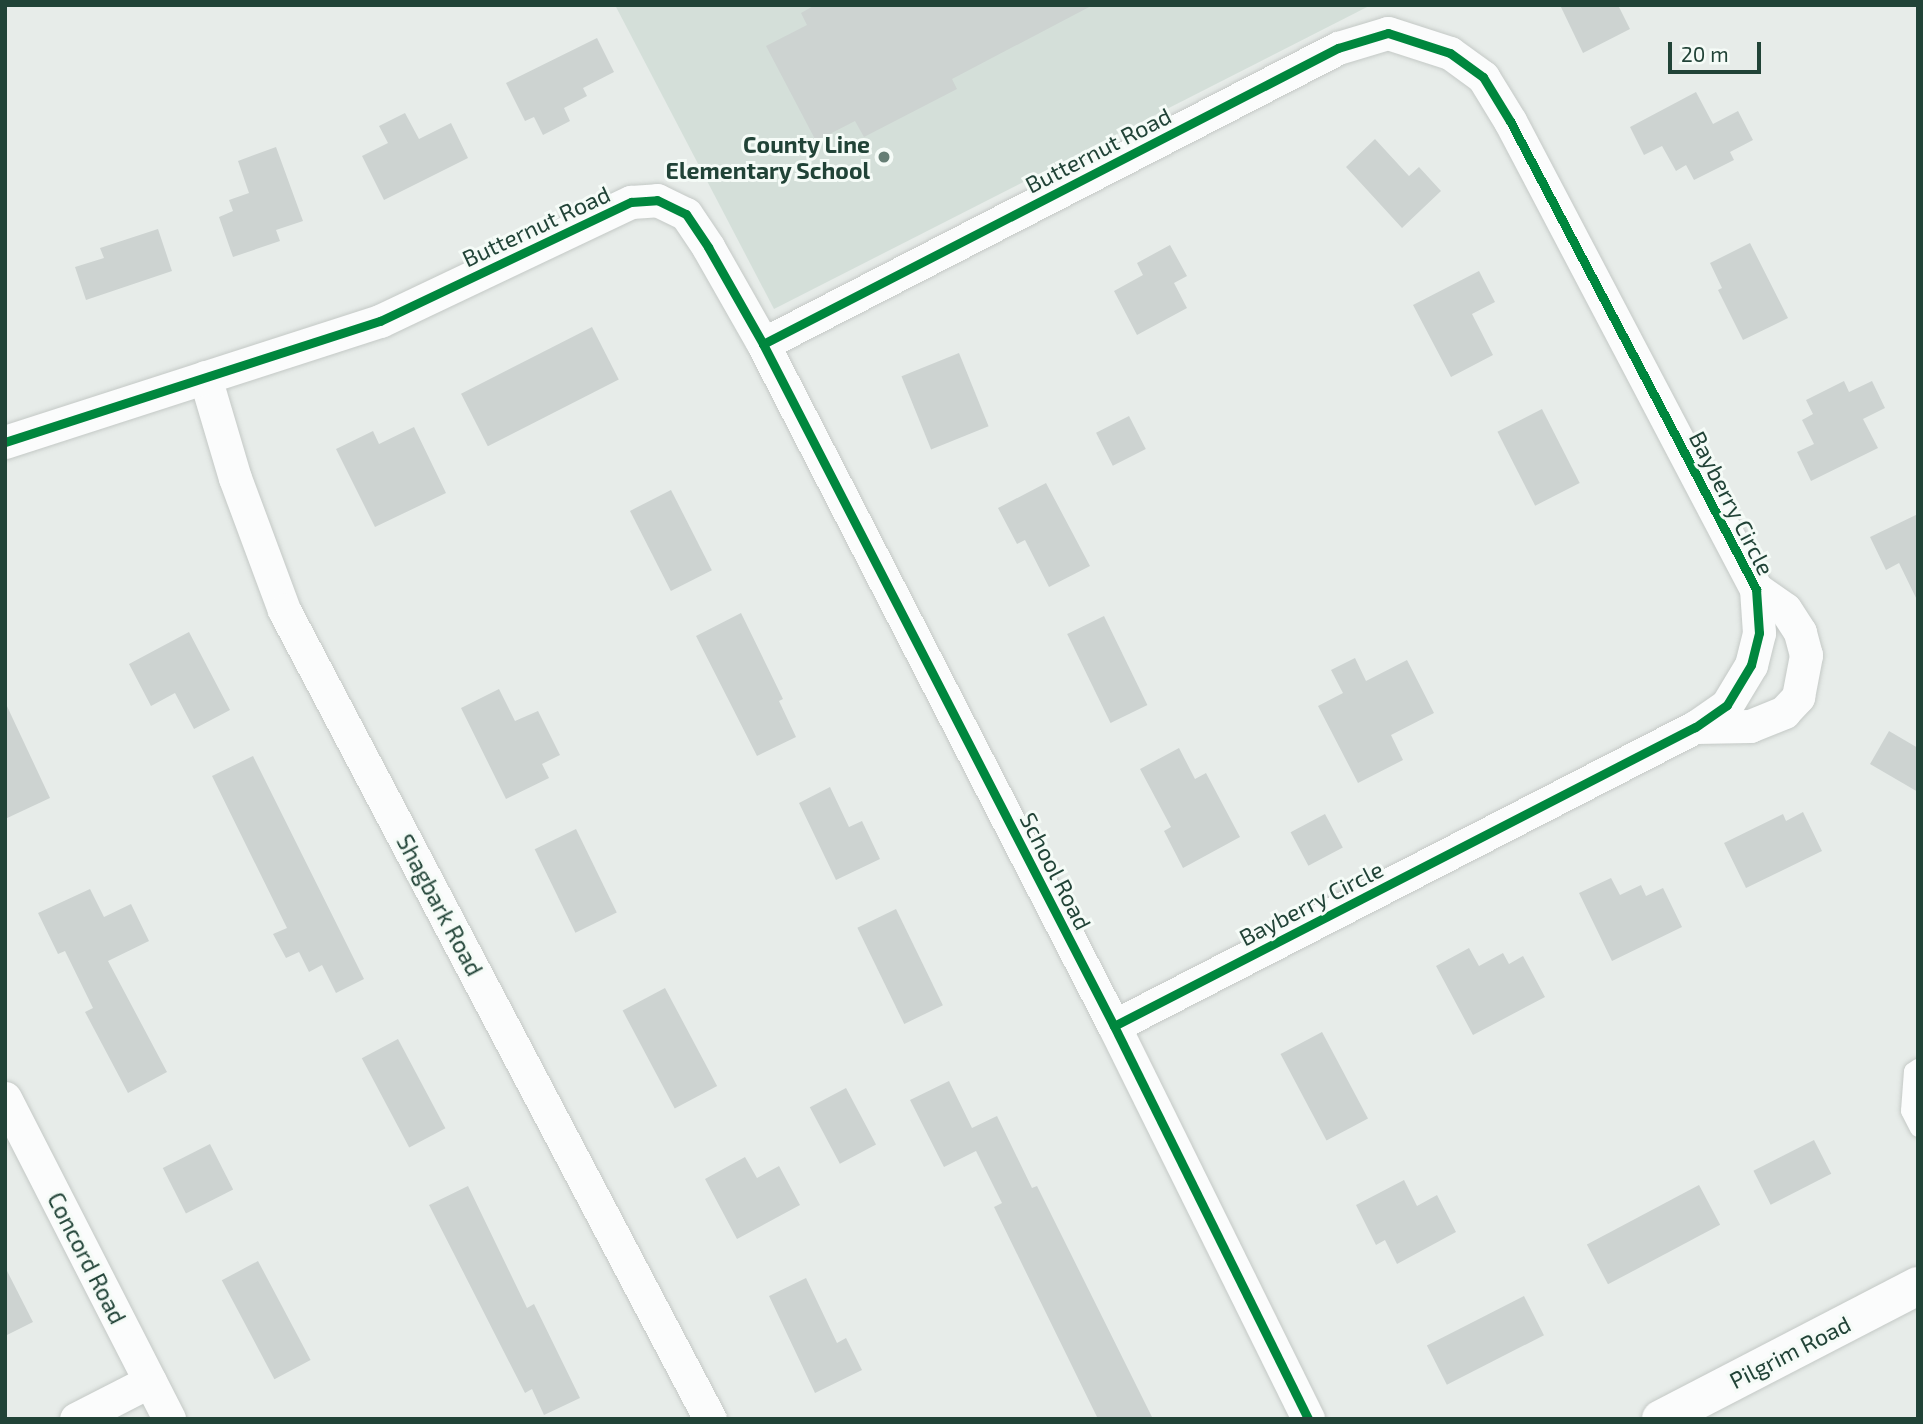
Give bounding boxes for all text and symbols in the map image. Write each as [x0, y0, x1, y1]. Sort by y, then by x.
scale bar [1671, 28, 1764, 72]
text: 20 m [1681, 41, 1729, 66]
street label: Butternut Road [1021, 101, 1175, 199]
place label: County Line Elementary School [665, 130, 870, 184]
marker: County Line Elementary School [876, 149, 892, 165]
street label: Butternut Road [458, 180, 614, 272]
street label: Bayberry Circle [1684, 426, 1780, 580]
street label: School Road [1015, 807, 1097, 935]
street label: Shagbark Road [391, 829, 489, 981]
street label: Bayberry Circle [1234, 855, 1388, 951]
street label: Concord Road [42, 1188, 132, 1328]
street label: Pilgrim Road [1725, 1310, 1855, 1394]

